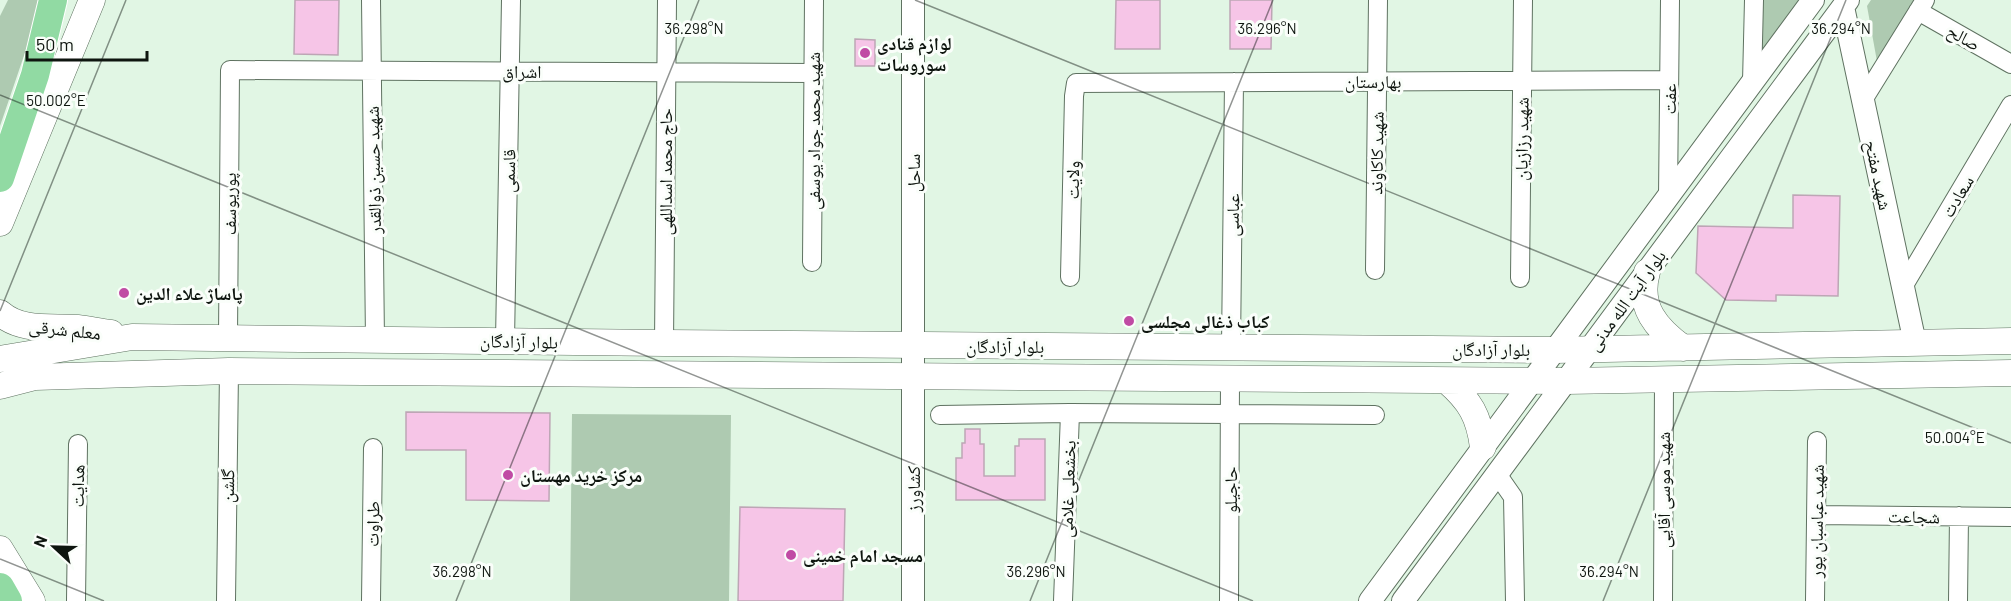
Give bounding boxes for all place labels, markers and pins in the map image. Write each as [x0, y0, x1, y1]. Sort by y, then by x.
place label: لوازم قنادی سوروسات [877, 32, 952, 75]
marker: لوازم قنادی سوروسات [858, 46, 872, 60]
place label: پاساژ علاء الدین [136, 282, 243, 305]
marker: پاساژ علاء الدین [117, 286, 131, 300]
place label: کباب ذغالی مجلسی [1141, 310, 1270, 333]
marker: کباب ذغالی مجلسی [1122, 314, 1136, 328]
place label: مرکز خرید مهستان [520, 464, 642, 487]
marker: مرکز خرید مهستان [501, 468, 515, 482]
place label: مسجد امام خمینی [803, 544, 923, 568]
marker: مسجد امام خمینی [784, 548, 798, 562]

